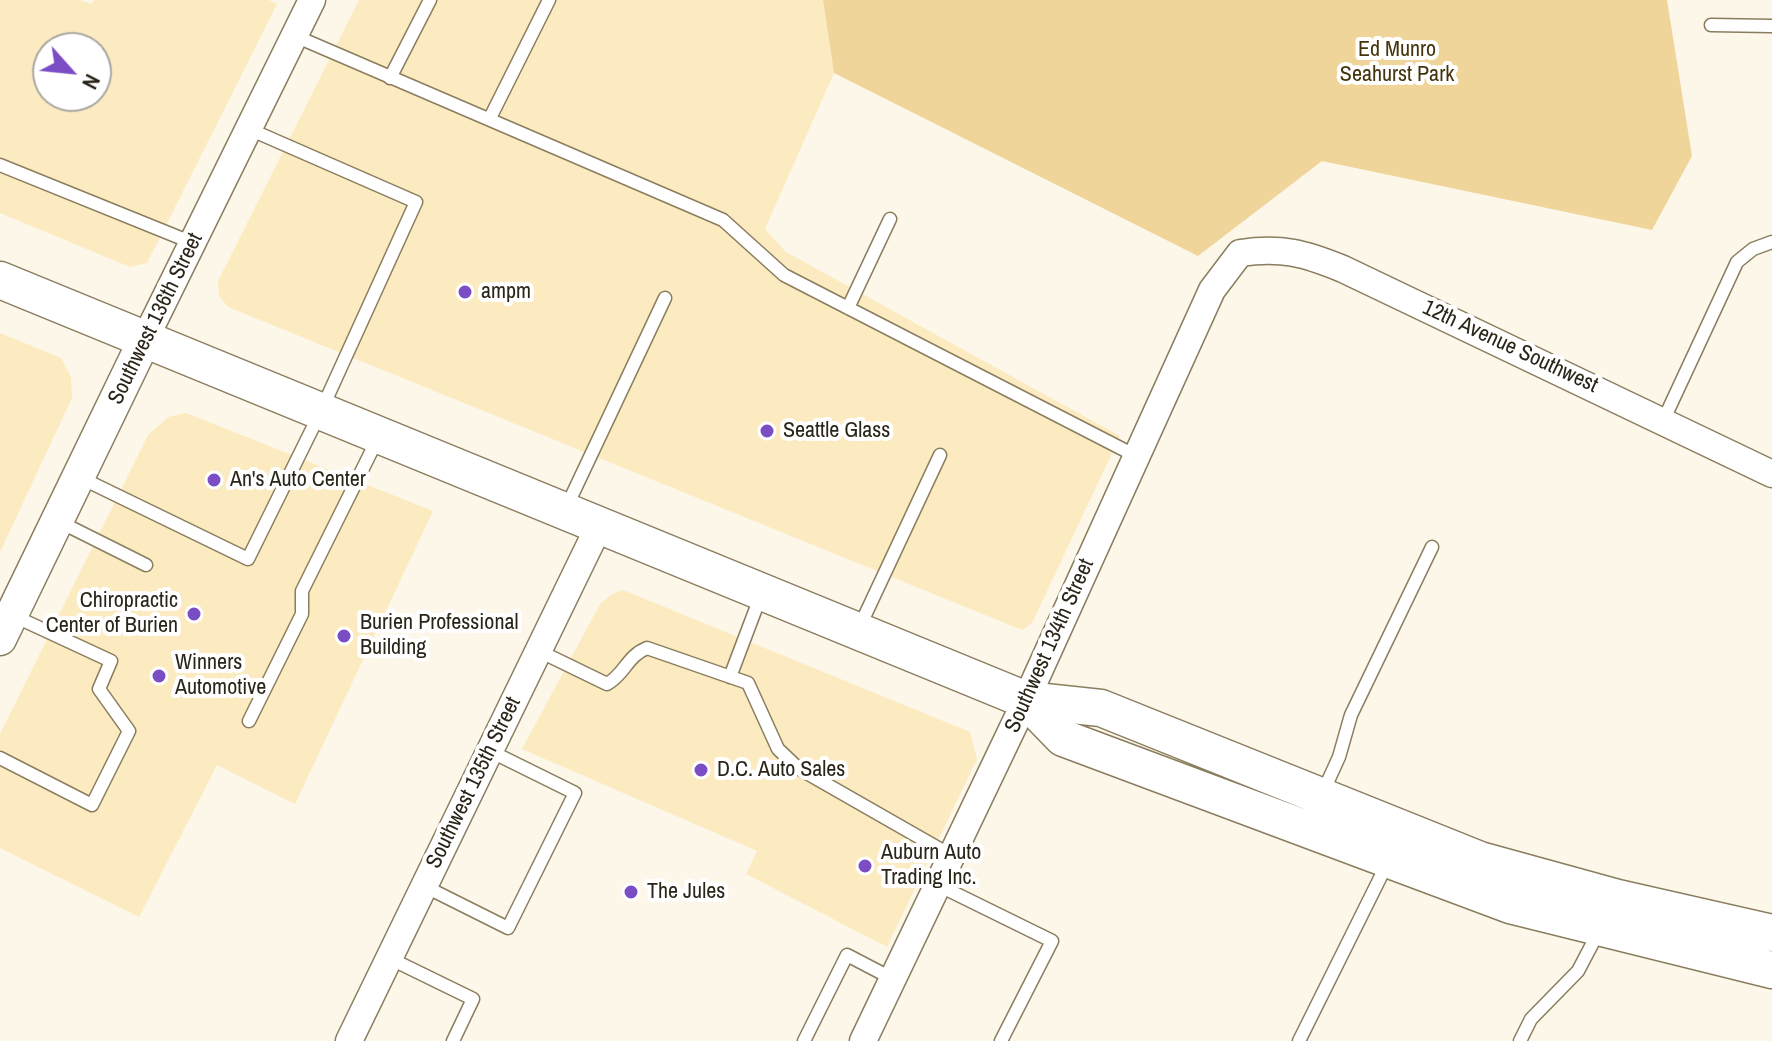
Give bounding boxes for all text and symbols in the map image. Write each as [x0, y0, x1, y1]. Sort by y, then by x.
north arrow [32, 32, 112, 112]
park label: Ed Munro Seahurst Park [1340, 37, 1454, 88]
text: N [75, 69, 108, 95]
street label: Southwest 136th Street [103, 229, 209, 409]
place label: ampm [481, 279, 531, 305]
marker: ampm [456, 283, 474, 301]
street label: 12th Avenue Southwest [1418, 295, 1602, 399]
place label: Seattle Glass [783, 418, 890, 444]
marker: Seattle Glass [758, 422, 776, 440]
place label: An's Auto Center [230, 467, 366, 493]
marker: An's Auto Center [205, 471, 223, 489]
street label: Southwest 134th Street [1000, 555, 1100, 737]
place label: Chiropractic Center of Burien [46, 588, 178, 640]
marker: Chiropractic Center of Burien [185, 605, 203, 623]
place label: Burien Professional Building [360, 610, 518, 662]
marker: Burien Professional Building [335, 627, 353, 645]
place label: Winners Automotive [175, 650, 266, 702]
marker: Winners Automotive [150, 667, 168, 685]
street label: Southwest 135th Street [421, 693, 527, 873]
place label: D.C. Auto Sales [717, 757, 845, 783]
marker: D.C. Auto Sales [692, 761, 710, 779]
place label: Auburn Auto Trading Inc. [881, 840, 981, 892]
marker: Auburn Auto Trading Inc. [856, 857, 874, 875]
place label: The Jules [647, 879, 725, 905]
marker: The Jules [622, 883, 640, 901]

